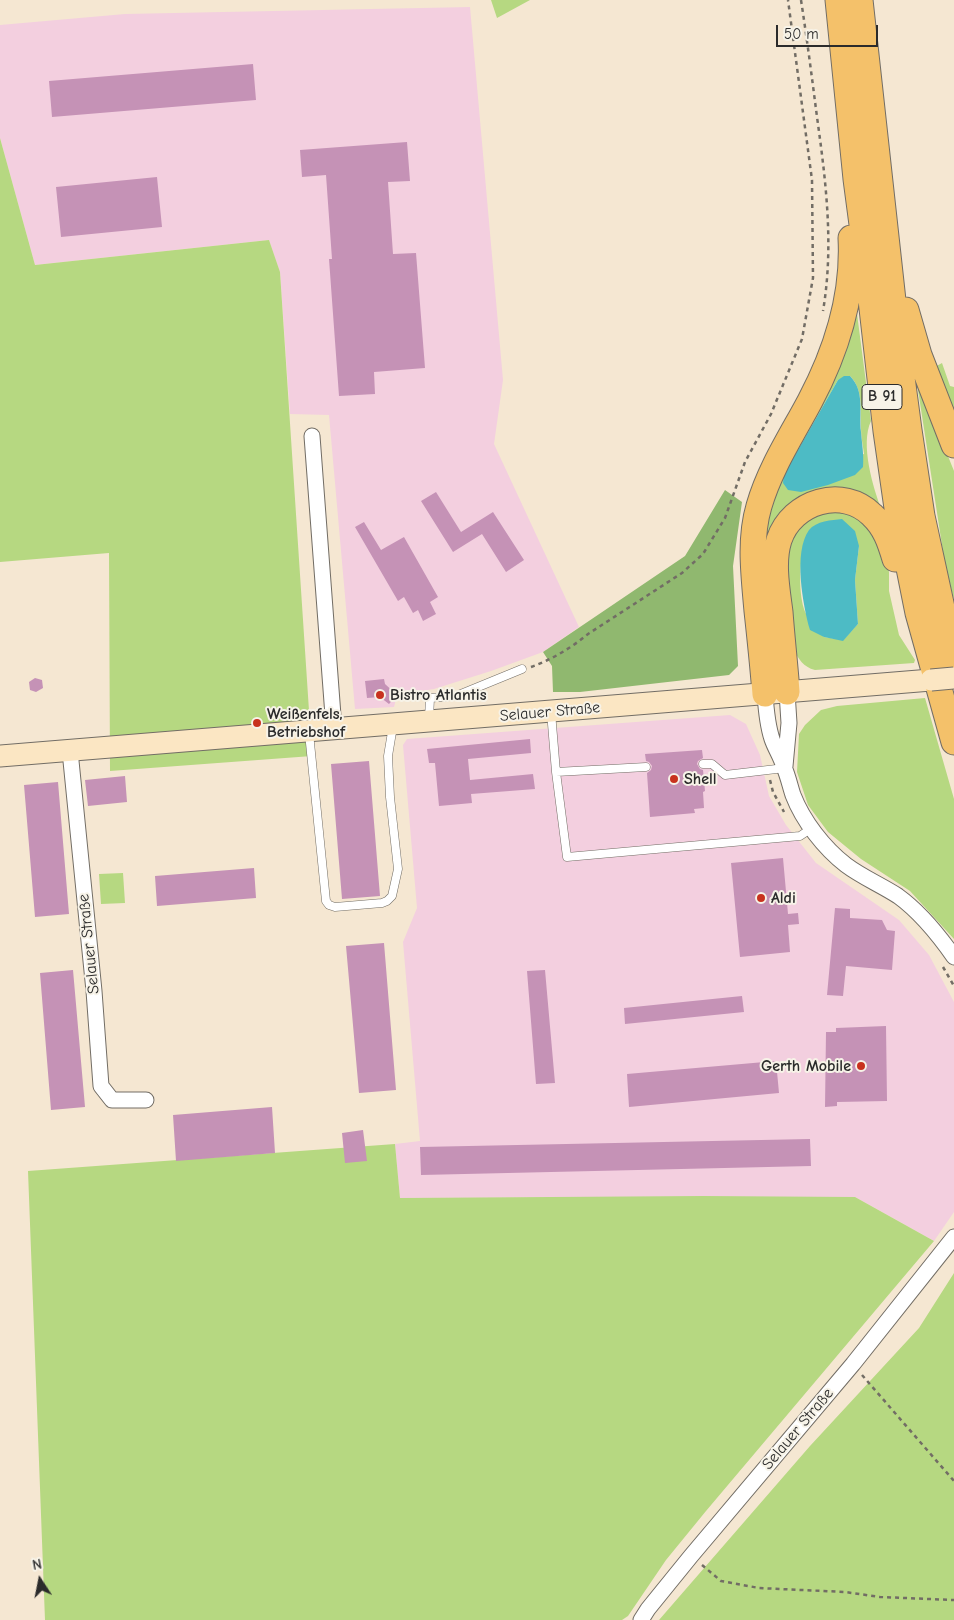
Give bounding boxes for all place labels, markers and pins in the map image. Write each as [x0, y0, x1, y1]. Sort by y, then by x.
place label: Bistro Atlantis [390, 685, 487, 705]
marker: Bistro Atlantis [374, 689, 386, 701]
place label: Weißenfels, Betriebshof [267, 704, 345, 742]
marker: Weißenfels, Betriebshof [251, 717, 263, 729]
place label: Shell [684, 769, 717, 789]
marker: Shell [668, 773, 680, 785]
place label: Aldi [771, 888, 796, 908]
marker: Aldi [755, 892, 767, 904]
place label: Gerth Mobile [761, 1056, 851, 1076]
marker: Gerth Mobile [855, 1060, 867, 1072]

